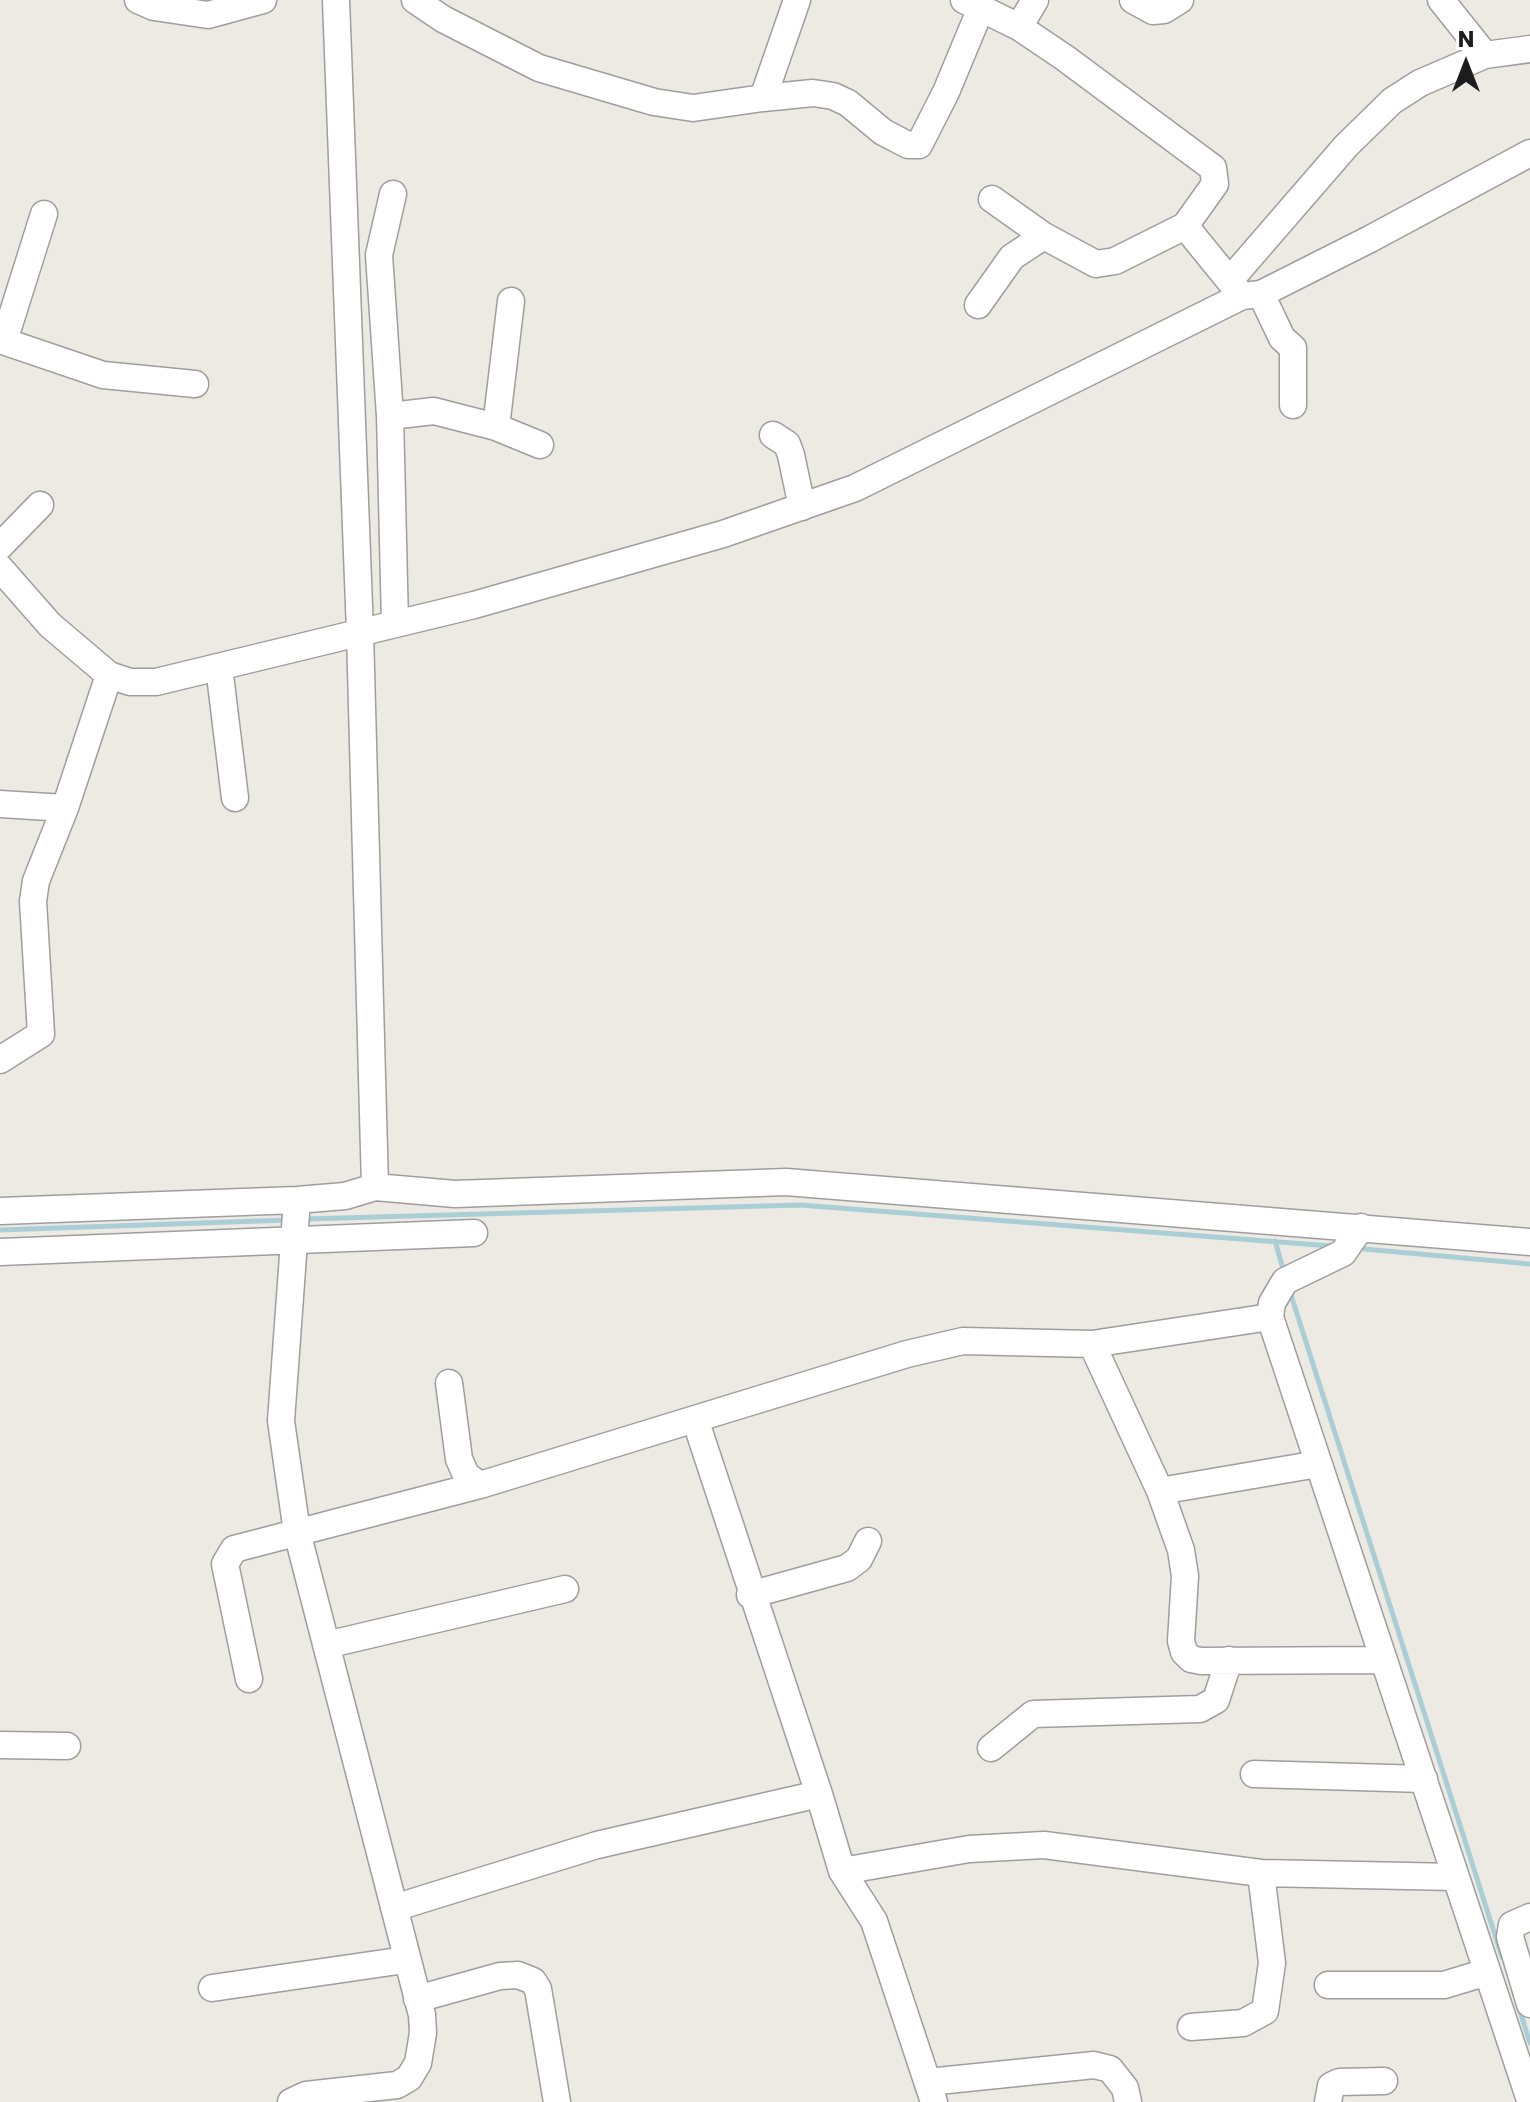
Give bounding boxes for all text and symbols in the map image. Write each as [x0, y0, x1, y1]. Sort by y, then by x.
north arrow [1426, 24, 1506, 104]
text: N [1458, 24, 1474, 55]

